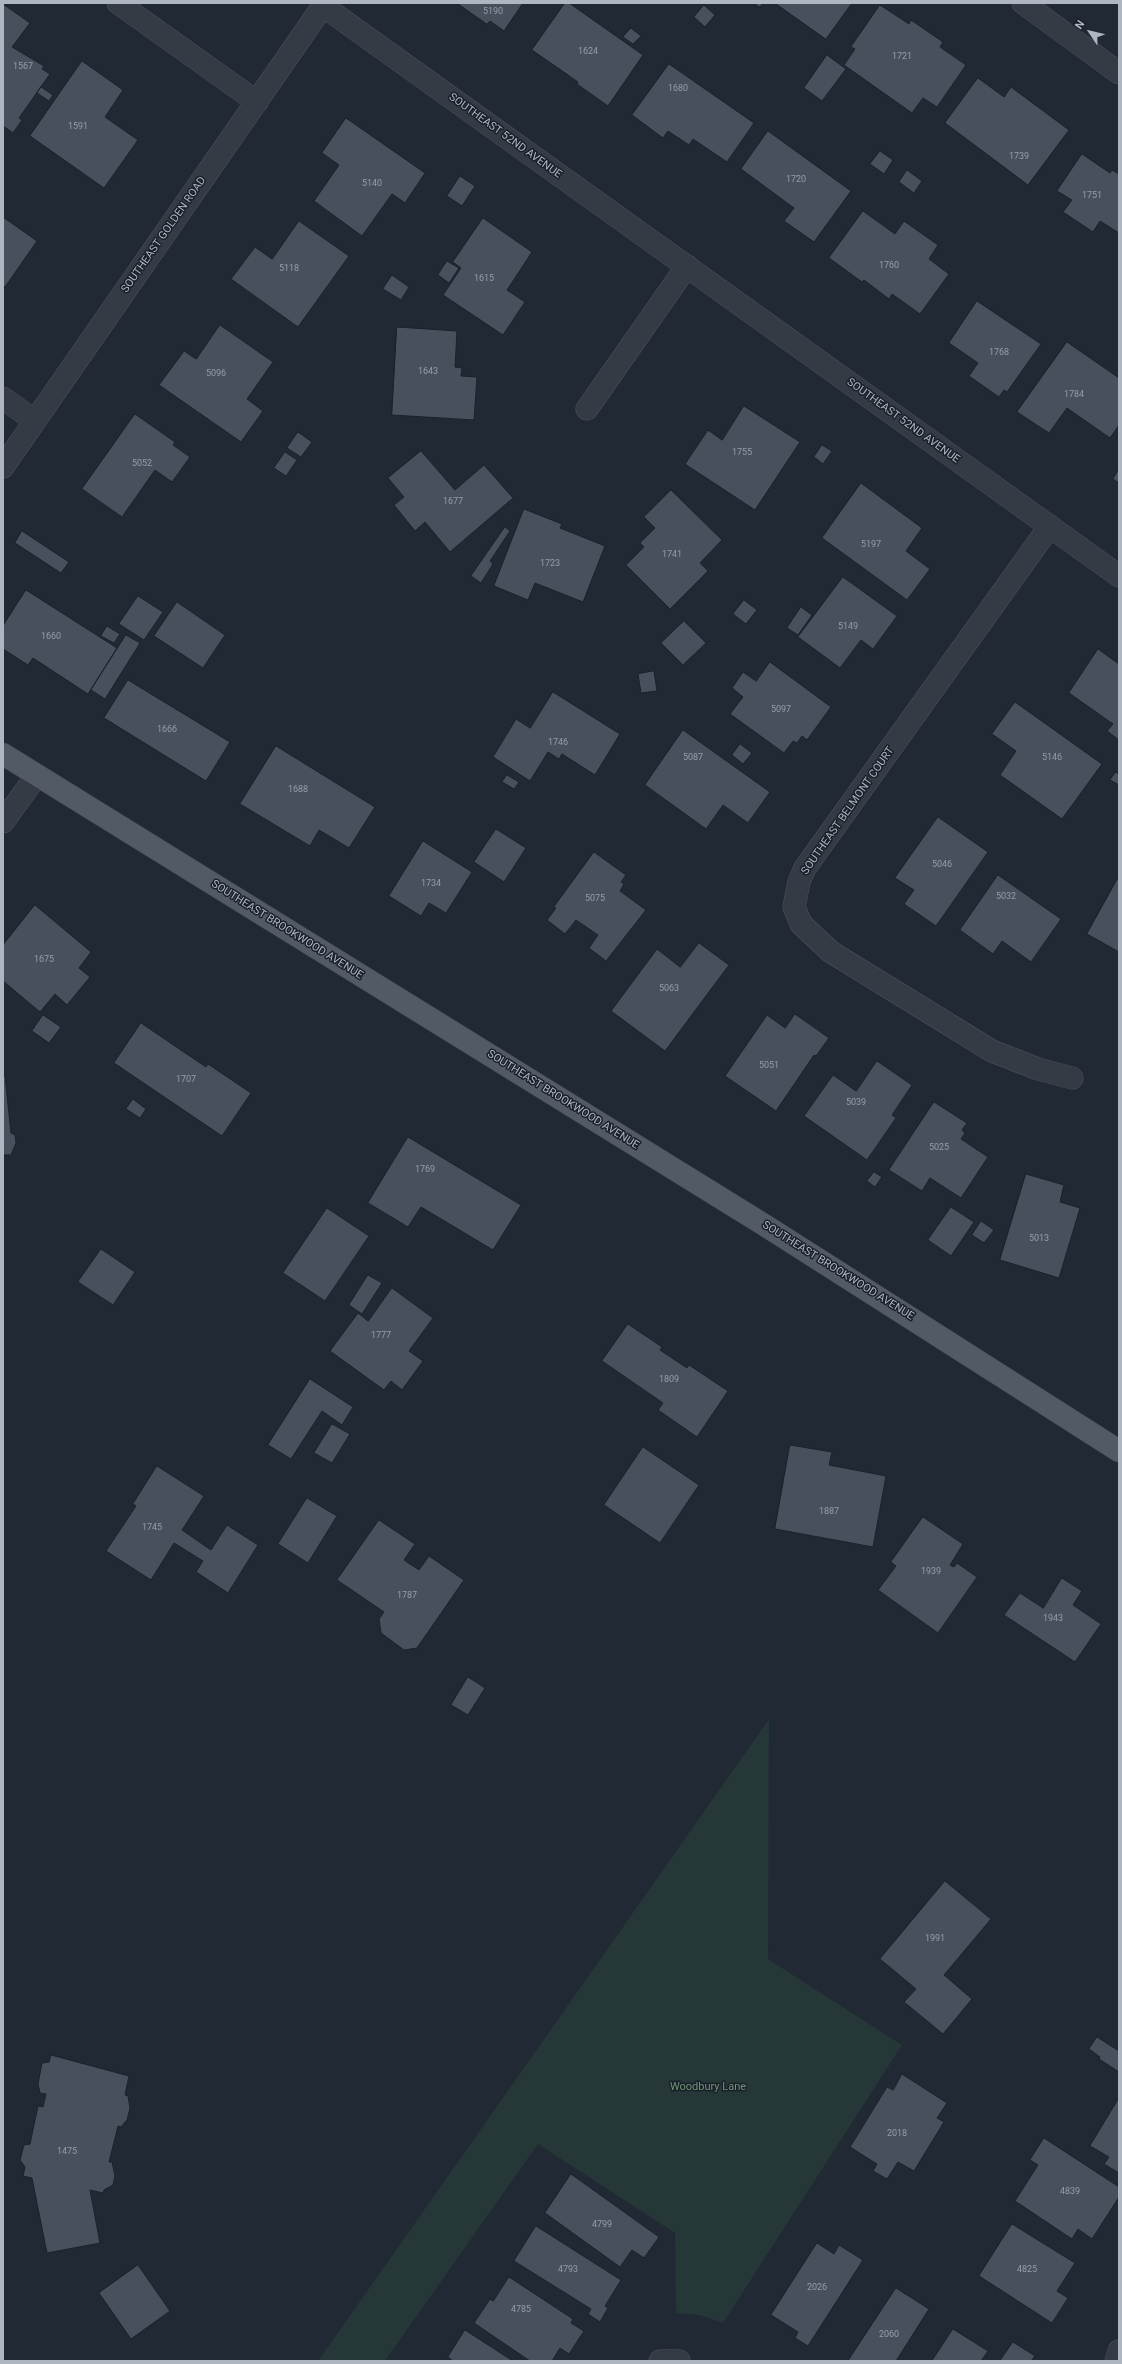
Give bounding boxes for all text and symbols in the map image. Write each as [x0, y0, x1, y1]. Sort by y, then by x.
house number: 5190 [483, 7, 503, 17]
north arrow [1070, 12, 1110, 52]
text: N [1072, 18, 1087, 32]
house number: 1624 [578, 47, 598, 57]
house number: 1721 [892, 52, 912, 62]
house number: 1567 [13, 62, 33, 72]
house number: 1680 [668, 84, 688, 94]
street label: SOUTHEAST 52ND AVENUE [446, 91, 564, 181]
house number: 1591 [68, 122, 88, 132]
house number: 1739 [1009, 152, 1029, 162]
street label: SOUTHEAST GOLDEN ROAD [119, 174, 209, 296]
house number: 1720 [786, 175, 806, 185]
house number: 5140 [362, 179, 382, 189]
house number: 1751 [1082, 191, 1102, 201]
house number: 1760 [879, 261, 899, 271]
house number: 5118 [279, 264, 299, 274]
house number: 1615 [474, 274, 494, 284]
house number: 1768 [989, 348, 1009, 358]
house number: 1643 [418, 367, 438, 377]
house number: 5096 [206, 369, 226, 379]
street label: SOUTHEAST 52ND AVENUE [844, 376, 962, 466]
house number: 1784 [1064, 390, 1084, 400]
house number: 1755 [732, 448, 752, 458]
house number: 5052 [132, 459, 152, 469]
house number: 1677 [443, 497, 463, 507]
house number: 5197 [861, 540, 881, 550]
house number: 1741 [662, 550, 682, 560]
house number: 1723 [540, 559, 560, 569]
house number: 5149 [838, 622, 858, 632]
house number: 1660 [41, 632, 61, 642]
house number: 5097 [771, 705, 791, 715]
house number: 1666 [157, 725, 177, 735]
house number: 1746 [548, 738, 568, 748]
street label: SOUTHEAST BELMONT COURT [799, 745, 897, 877]
house number: 5087 [683, 753, 703, 763]
house number: 5146 [1042, 753, 1062, 763]
house number: 1688 [288, 785, 308, 795]
house number: 5046 [932, 860, 952, 870]
street label: SOUTHEAST BROOKWOOD AVENUE [209, 878, 365, 982]
house number: 1734 [421, 879, 441, 889]
house number: 5032 [996, 892, 1016, 902]
house number: 5075 [585, 894, 605, 904]
house number: 1675 [34, 955, 54, 965]
house number: 5063 [659, 984, 679, 994]
street label: SOUTHEAST BROOKWOOD AVENUE [485, 1048, 641, 1152]
house number: 5051 [759, 1061, 779, 1071]
house number: 1707 [176, 1075, 196, 1085]
house number: 5039 [846, 1098, 866, 1108]
house number: 5025 [929, 1143, 949, 1153]
house number: 1769 [415, 1165, 435, 1175]
street label: SOUTHEAST BROOKWOOD AVENUE [760, 1219, 916, 1323]
house number: 5013 [1029, 1234, 1049, 1244]
house number: 1777 [371, 1331, 391, 1341]
house number: 1809 [659, 1375, 679, 1385]
house number: 1887 [819, 1507, 839, 1517]
house number: 1745 [142, 1523, 162, 1533]
house number: 1939 [921, 1567, 941, 1577]
house number: 1787 [397, 1591, 417, 1601]
house number: 1943 [1043, 1614, 1063, 1624]
house number: 1991 [925, 1934, 945, 1944]
park label: Woodbury Lane [670, 2080, 746, 2094]
house number: 2018 [887, 2129, 907, 2139]
house number: 1475 [57, 2147, 77, 2157]
house number: 4839 [1060, 2187, 1080, 2197]
house number: 4799 [592, 2220, 612, 2230]
house number: 4793 [558, 2265, 578, 2275]
house number: 4825 [1017, 2265, 1037, 2275]
house number: 2026 [807, 2283, 827, 2293]
house number: 4785 [511, 2305, 531, 2315]
house number: 2060 [879, 2330, 899, 2340]

